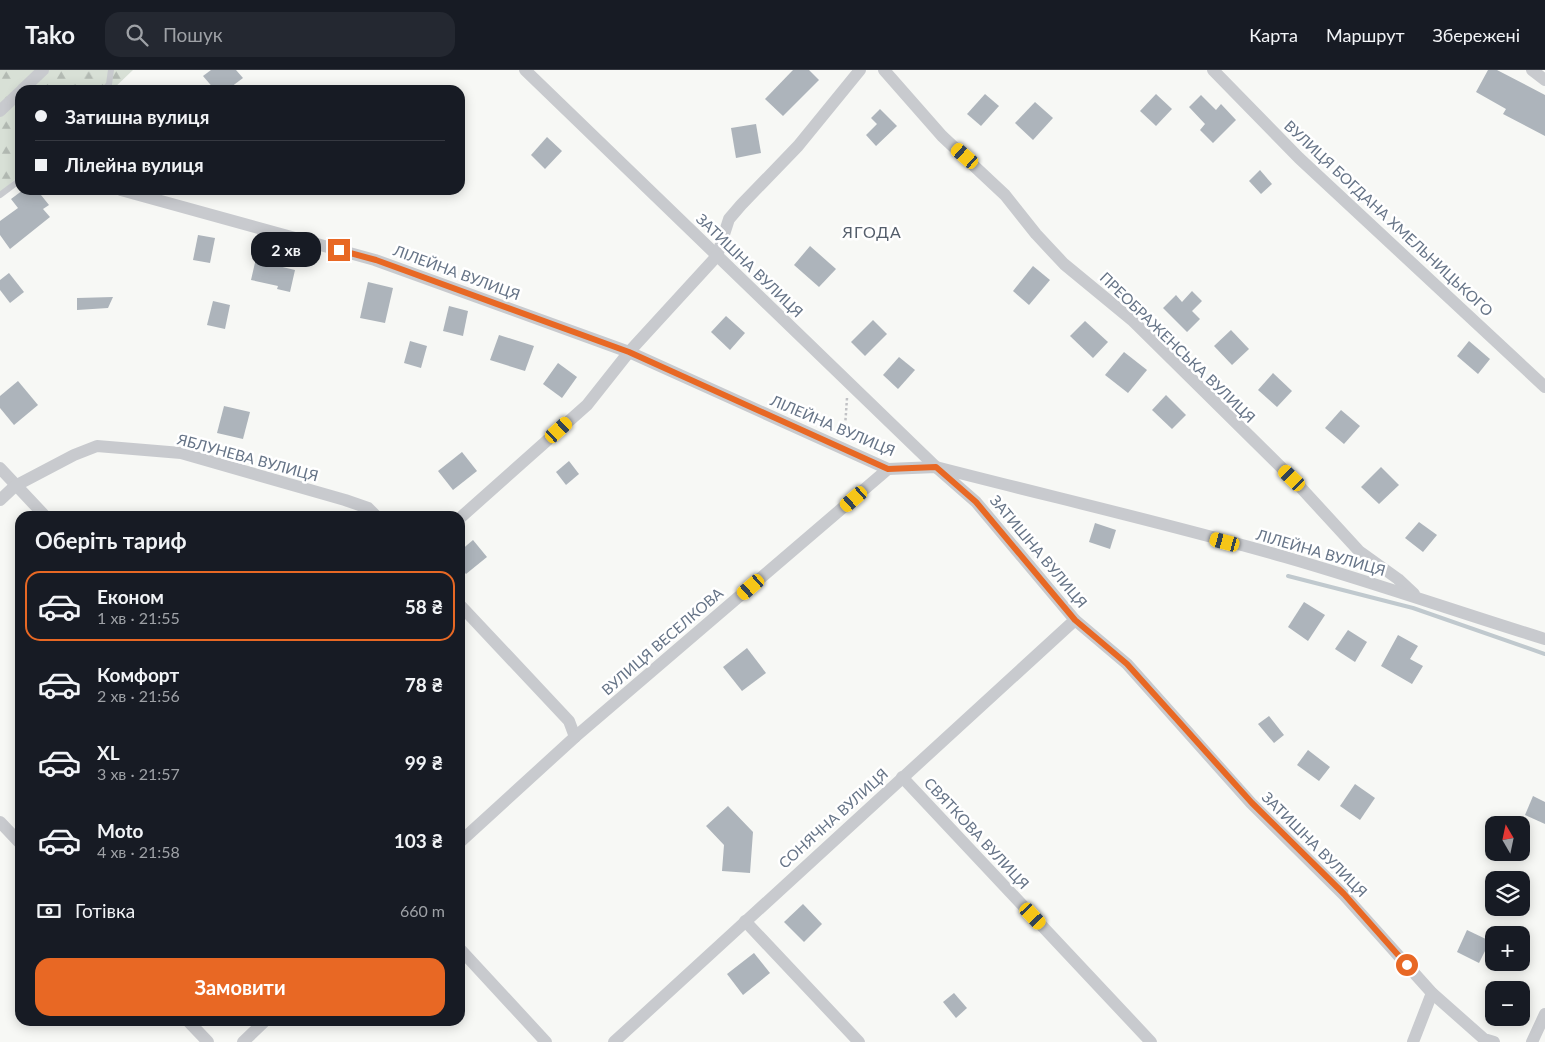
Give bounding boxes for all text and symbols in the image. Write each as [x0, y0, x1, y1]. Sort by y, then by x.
search box [105, 12, 455, 57]
text: Tako [25, 20, 75, 49]
icon: search [123, 21, 151, 49]
text: Пошук [163, 23, 223, 46]
text: Карта [1249, 24, 1298, 46]
text: Маршрут [1326, 24, 1405, 46]
text: Збережені [1433, 24, 1520, 46]
text: Затишна вулиця [65, 105, 209, 128]
street label: ВУЛИЦЯ БОГДАНА ХМЕЛЬНИЦЬКОГО [1281, 116, 1497, 320]
car [948, 140, 981, 172]
text: Лілейна вулиця [65, 153, 204, 176]
street label: ЗАТИШНА ВУЛИЦЯ [693, 209, 807, 321]
district label: ЯГОДА [841, 222, 902, 241]
callout: 2 хв [252, 232, 322, 268]
route end [328, 239, 350, 261]
text: 2 хв [271, 240, 301, 259]
street label: ЛІЛЕЙНА ВУЛИЦЯ [390, 240, 523, 303]
street label: ПРЕОБРАЖЕНСЬКА ВУЛИЦЯ [1097, 268, 1259, 426]
street label: ЛІЛЕЙНА ВУЛИЦЯ [767, 390, 898, 459]
car [542, 414, 575, 446]
street label: ЯБЛУНЕВА ВУЛИЦЯ [175, 429, 320, 484]
car [1276, 462, 1308, 494]
car [837, 483, 870, 515]
street label: ЗАТИШНА ВУЛИЦЯ [987, 491, 1091, 611]
street label: ЛІЛЕЙНА ВУЛИЦЯ [1253, 525, 1388, 579]
text: Оберіть тариф [35, 527, 187, 554]
car [1208, 531, 1241, 553]
car [734, 571, 767, 603]
street label: ВУЛИЦЯ ВЕСЕЛКОВА [598, 583, 727, 699]
icon: car [37, 584, 82, 629]
text: Економ [97, 585, 164, 608]
text: 58 ₴ [405, 595, 443, 618]
text: 1 хв · 21:55 [97, 608, 180, 627]
icon: car [37, 662, 82, 707]
text: Комфорт [97, 663, 179, 686]
text: 78 ₴ [405, 673, 443, 696]
text: 2 хв · 21:56 [97, 686, 180, 705]
icon: car [37, 740, 82, 785]
text: XL [97, 741, 120, 764]
text: 99 ₴ [405, 751, 443, 774]
text: 3 хв · 21:57 [97, 764, 180, 783]
street label: СОНЯЧНА ВУЛИЦЯ [775, 764, 891, 872]
street label: СВЯТКОВА ВУЛИЦЯ [921, 774, 1033, 892]
street label: ЗАТИШНА ВУЛИЦЯ [1259, 788, 1371, 900]
north arrow [1485, 816, 1530, 861]
map controls [1485, 816, 1530, 1026]
icon: car [37, 818, 82, 863]
text: Moto [97, 819, 143, 842]
text: 103 ₴ [394, 829, 443, 852]
text: 4 хв · 21:58 [97, 842, 180, 861]
button: layers [1485, 871, 1530, 916]
icon: cash [35, 897, 63, 925]
text: Готівка [75, 899, 135, 922]
car [1017, 900, 1048, 932]
text: 660 m [400, 901, 445, 920]
button: + [1485, 926, 1530, 971]
route start [1396, 954, 1418, 976]
button: Замовити [35, 958, 445, 1016]
button: − [1485, 981, 1530, 1026]

